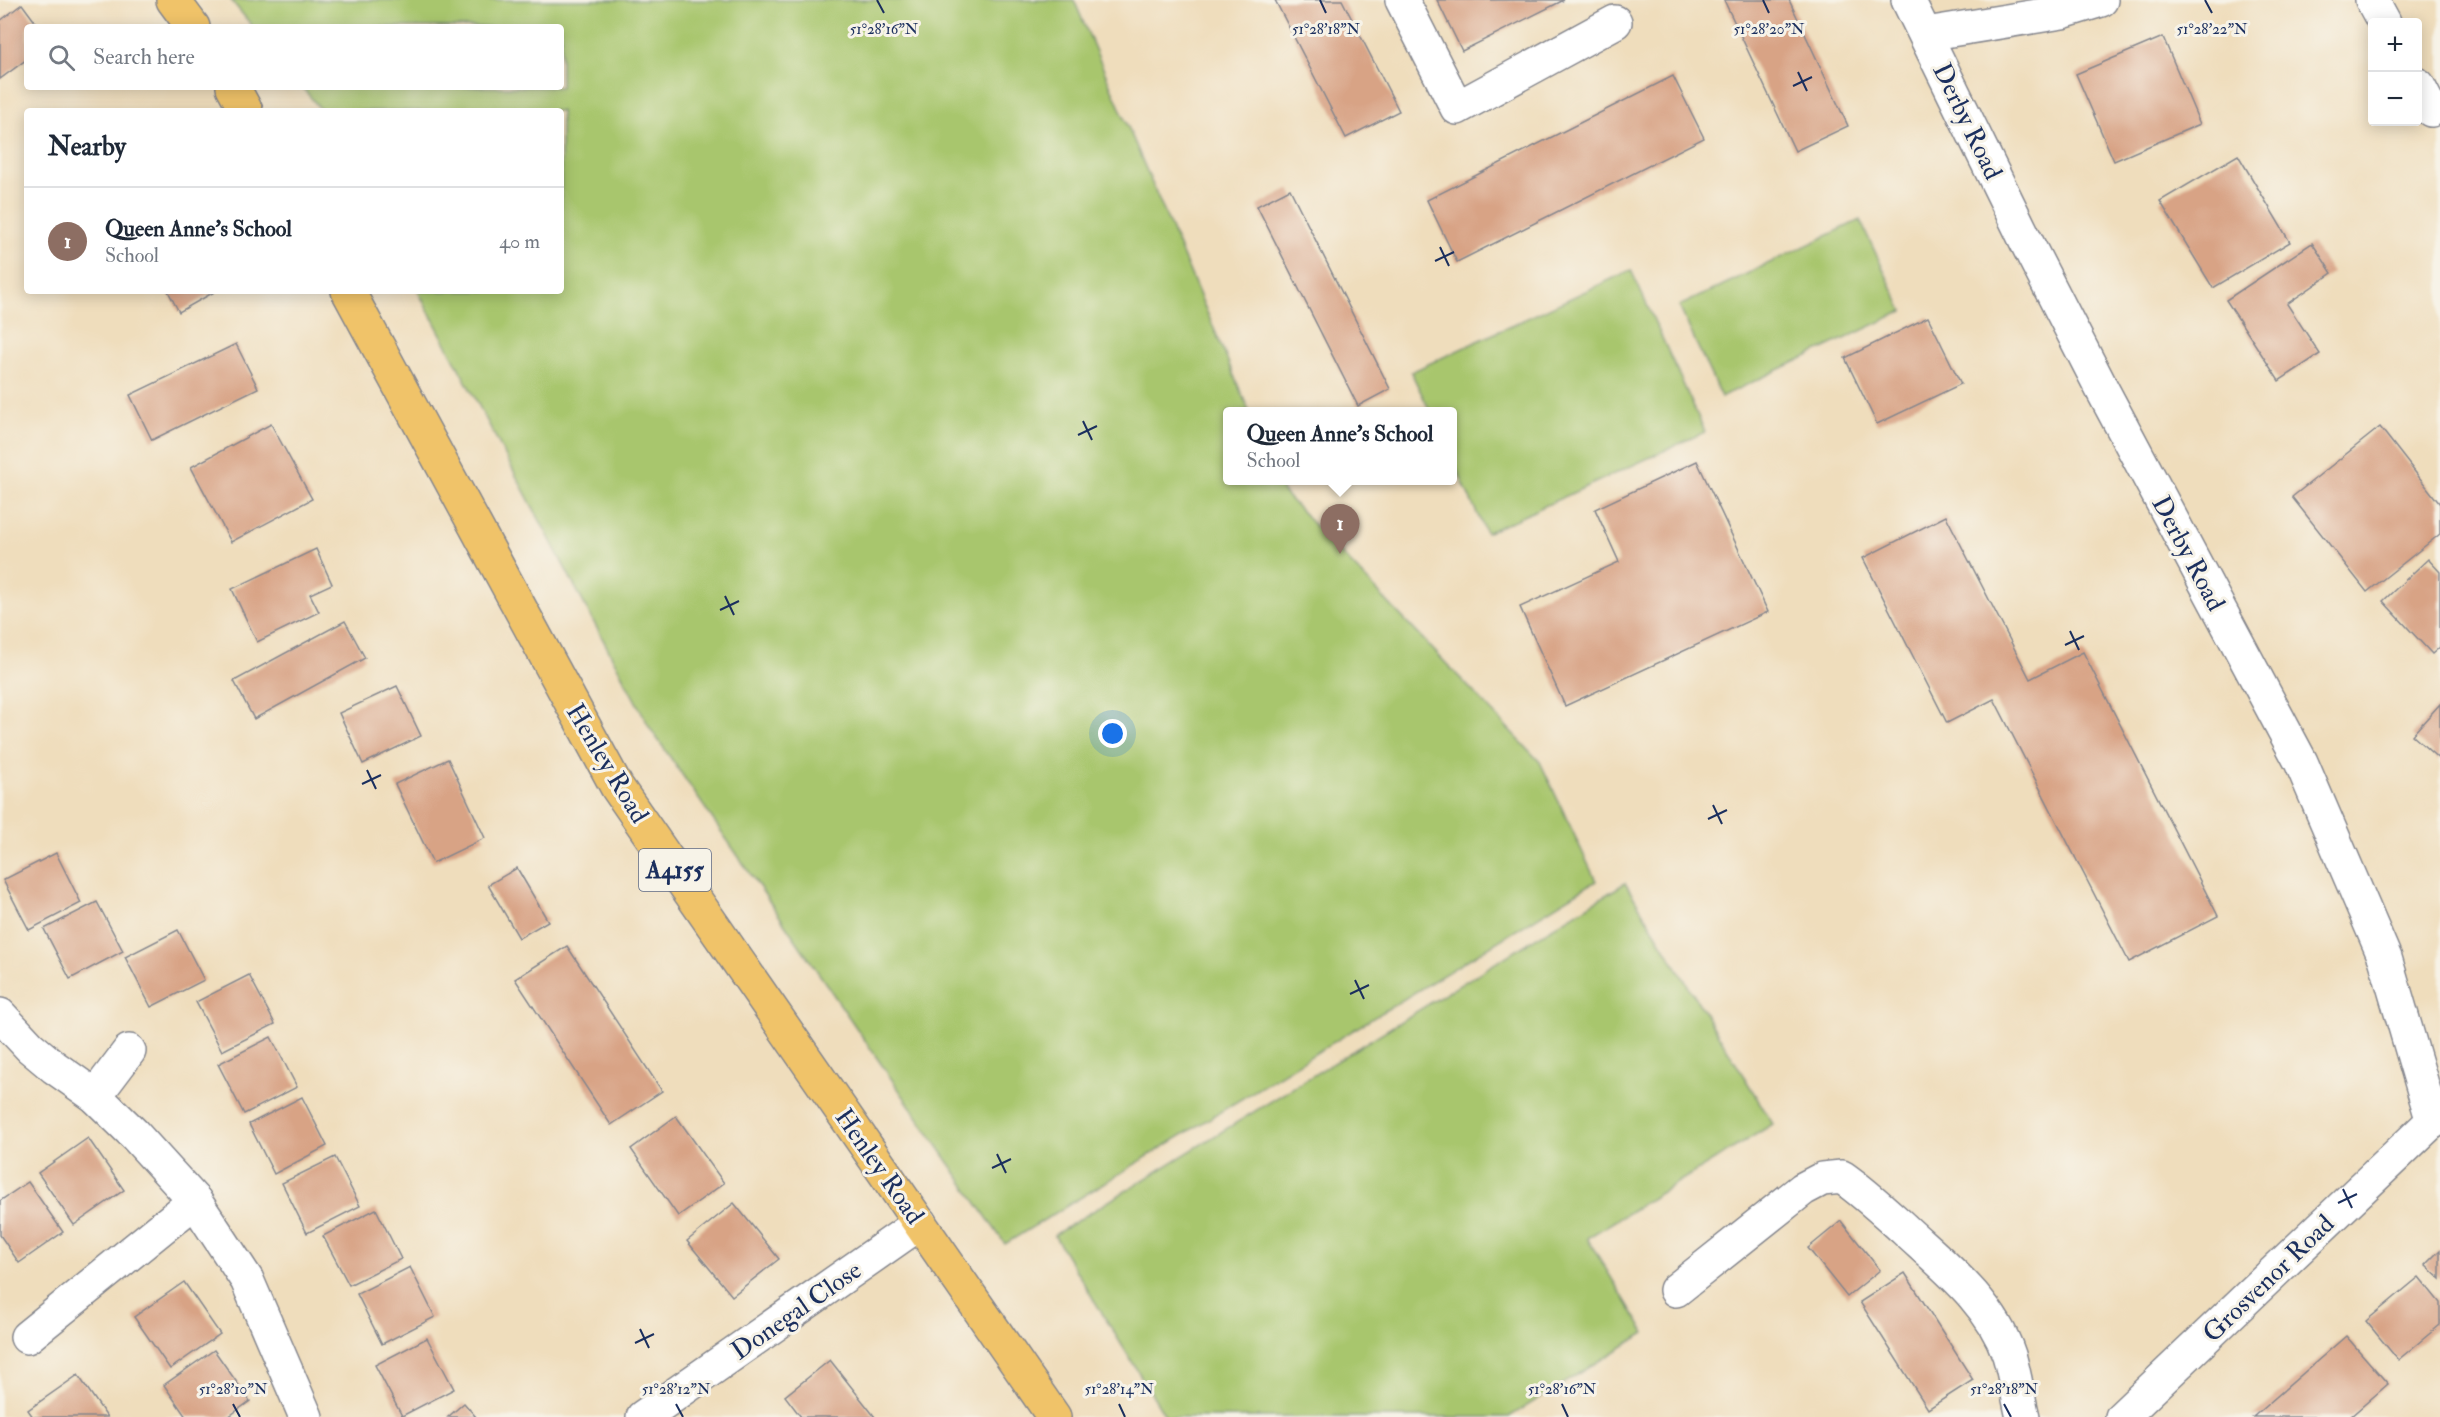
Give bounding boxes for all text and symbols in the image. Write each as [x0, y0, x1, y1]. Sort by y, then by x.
map controls [2368, 18, 2422, 126]
button: + [2368, 18, 2422, 72]
text: 51°28'16"N [850, 20, 919, 39]
text: 51°28'18"N [1292, 20, 1361, 39]
text: 51°28'20"N [1733, 20, 1805, 39]
text: 51°28'22"N [2177, 20, 2248, 39]
search box [24, 24, 564, 90]
icon: search [45, 41, 78, 74]
text: Search here [93, 43, 195, 71]
street label: Derby Road [1925, 58, 2009, 185]
button: − [2368, 72, 2422, 126]
text: Nearby [48, 131, 126, 163]
text: Queen Anne's School [105, 215, 292, 243]
text: 1 [64, 229, 71, 254]
text: 40 m [499, 229, 540, 254]
text: School [105, 243, 159, 268]
popup [1223, 407, 1457, 485]
text: Queen Anne's School [1247, 420, 1433, 448]
text: School [1247, 448, 1301, 473]
street label: Derby Road [2145, 491, 2232, 617]
pin: 1 [1320, 504, 1360, 554]
street label: Henley Road [559, 698, 655, 829]
your location [1098, 719, 1127, 748]
road number: A4155 [639, 849, 711, 891]
street label: Henley Road [828, 1103, 931, 1231]
street label: Grosvenor Road [2196, 1208, 2341, 1349]
street label: Donegal Close [725, 1254, 868, 1367]
text: 51°28'10"N [199, 1380, 268, 1399]
text: 51°28'12"N [642, 1380, 711, 1399]
text: 51°28'14"N [1084, 1380, 1154, 1399]
text: 51°28'16"N [1528, 1380, 1597, 1399]
text: 51°28'18"N [1970, 1380, 2039, 1399]

